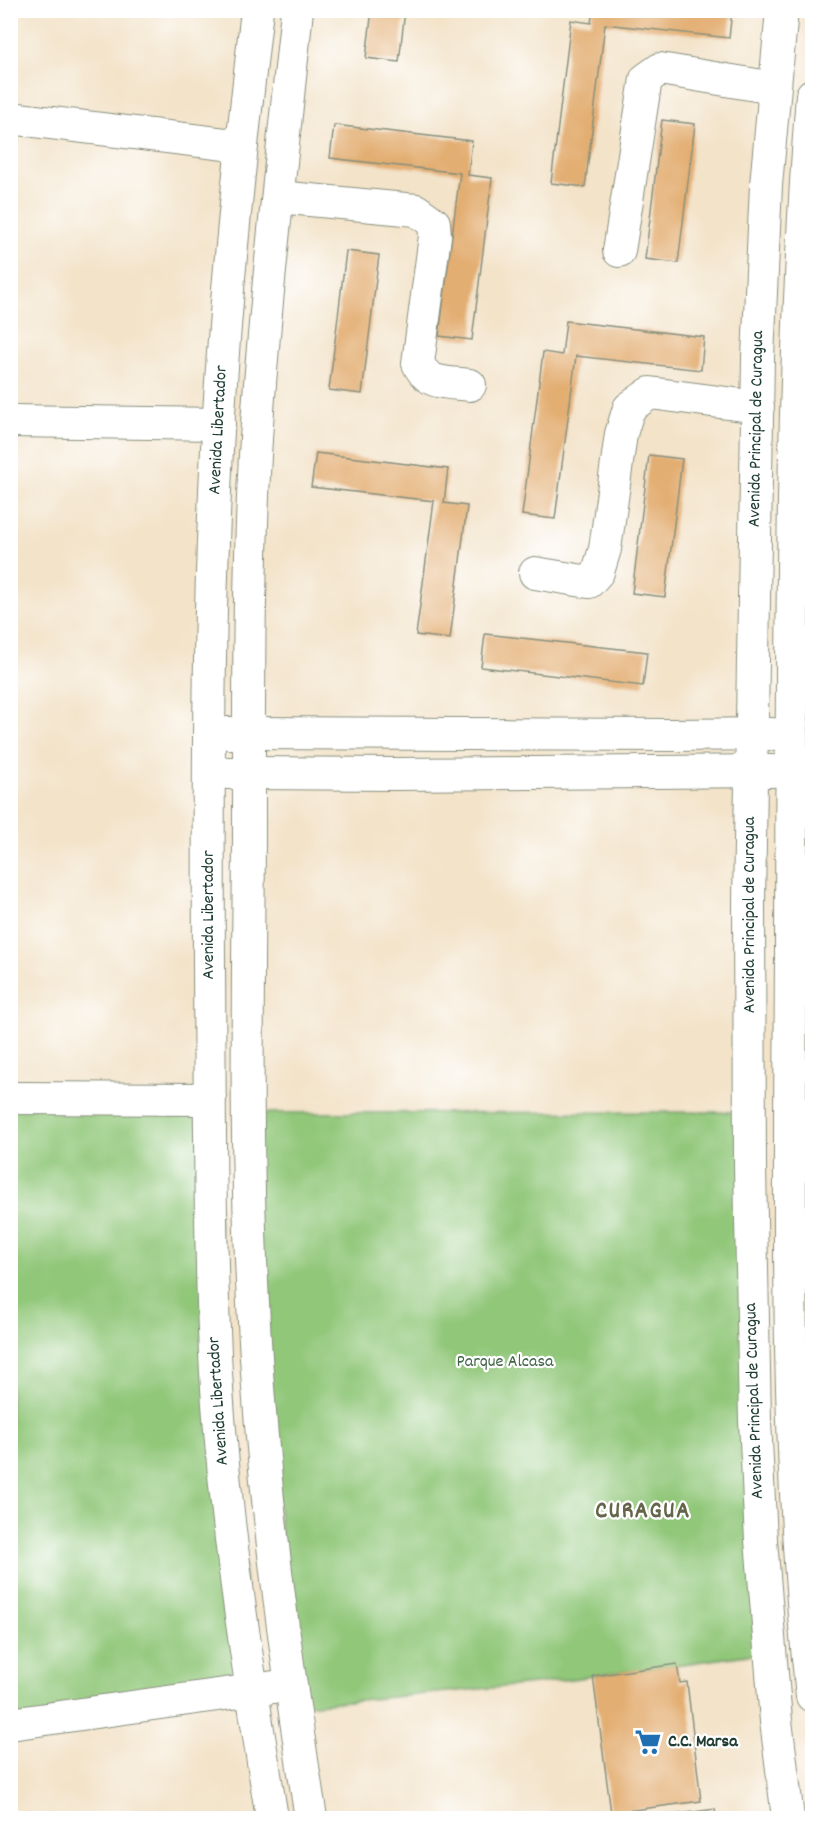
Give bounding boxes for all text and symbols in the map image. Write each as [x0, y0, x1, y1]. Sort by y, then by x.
street label: Avenida Principal de Curagua [743, 330, 771, 527]
street label: Avenida Libertador [203, 365, 235, 495]
street label: Avenida Principal de Curagua [738, 816, 763, 1013]
street label: Avenida Libertador [197, 850, 222, 980]
street label: Avenida Principal de Curagua [739, 1302, 771, 1500]
street label: Avenida Libertador [202, 1335, 236, 1466]
park label: Parque Alcasa [457, 1350, 554, 1375]
district label: CURAGUA [595, 1495, 691, 1529]
supermarket icon: C.C. Marsa [633, 1727, 663, 1757]
place label: C.C. Marsa [668, 1730, 738, 1755]

